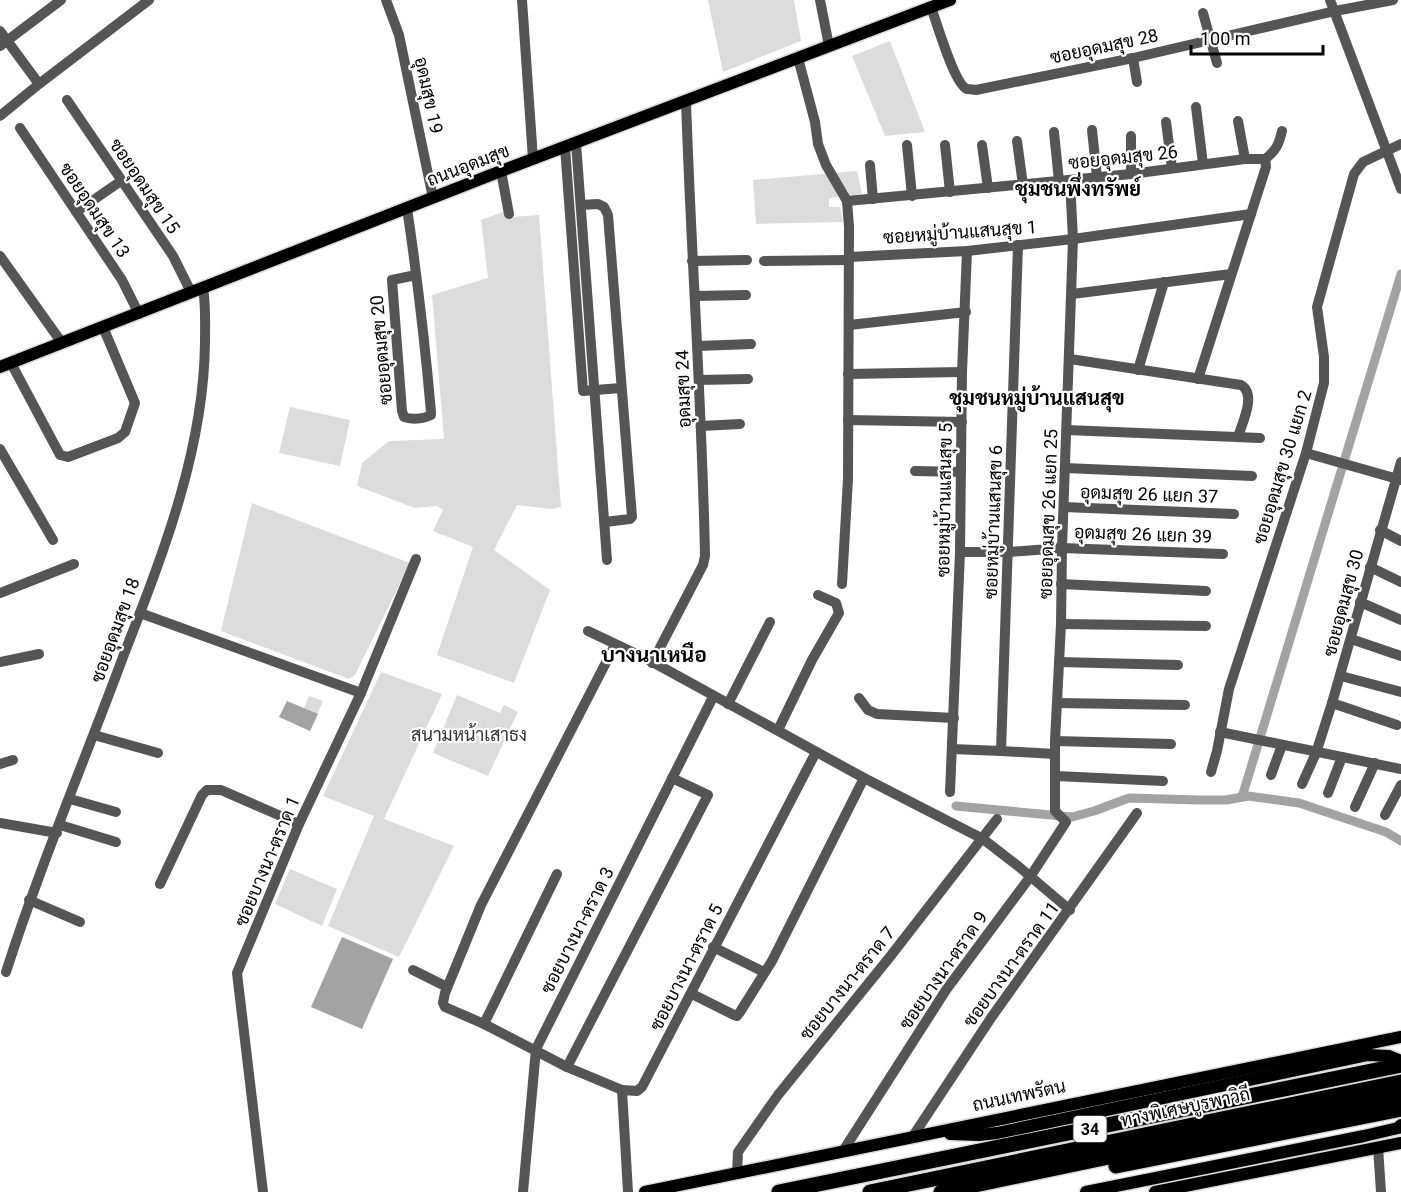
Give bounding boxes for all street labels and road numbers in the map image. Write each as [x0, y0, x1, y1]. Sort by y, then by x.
street label: ซอยอุดมสุข 28 [1048, 24, 1160, 70]
street label: อุดมสุข 19 [409, 55, 447, 136]
street label: ซอยอุดมสุข 15 [104, 135, 184, 239]
street label: ถนนอุดมสุข [424, 140, 513, 192]
street label: ซอยอุดมสุข 26 [1067, 141, 1179, 175]
street label: ซอยอุดมสุข 13 [54, 159, 134, 263]
street label: ซอยหมู่บ้านแสนสุข 1 [882, 215, 1038, 251]
street label: ซอยอุดมสุข 20 [366, 294, 398, 406]
street label: อุดมสุข 24 [671, 350, 697, 428]
street label: ซอยอุดมสุข 30 แยก 2 [1249, 387, 1317, 547]
street label: ซอยหมู่บ้านแสนสุข 5 [931, 423, 959, 577]
street label: ซอยอุดมสุข 26 แยก 25 [1035, 429, 1063, 600]
street label: ซอยหมู่บ้านแสนสุข 6 [979, 444, 1009, 600]
street label: อุดมสุข 26 แยก 37 [1079, 481, 1219, 509]
street label: อุดมสุข 26 แยก 39 [1073, 521, 1213, 549]
street label: ซอยอุดมสุข 30 [1319, 547, 1369, 659]
street label: ซอยอุดมสุข 18 [86, 575, 146, 686]
street label: ซอยบางนา-ตราด 1 [230, 793, 304, 929]
street label: ซอยบางนา-ตราด 3 [536, 863, 618, 997]
street label: ซอยบางนา-ตราด 11 [959, 897, 1063, 1031]
street label: ซอยบางนา-ตราด 5 [645, 900, 727, 1034]
street label: ซอยบางนา-ตราด 9 [894, 907, 992, 1033]
street label: ซอยบางนา-ตราด 7 [795, 922, 899, 1044]
street label: ถนนเทพรัตน [970, 1075, 1068, 1115]
street label: ทางพิเศษบูรพาวิถี [1118, 1081, 1252, 1134]
road number: 34 [1074, 1116, 1106, 1142]

